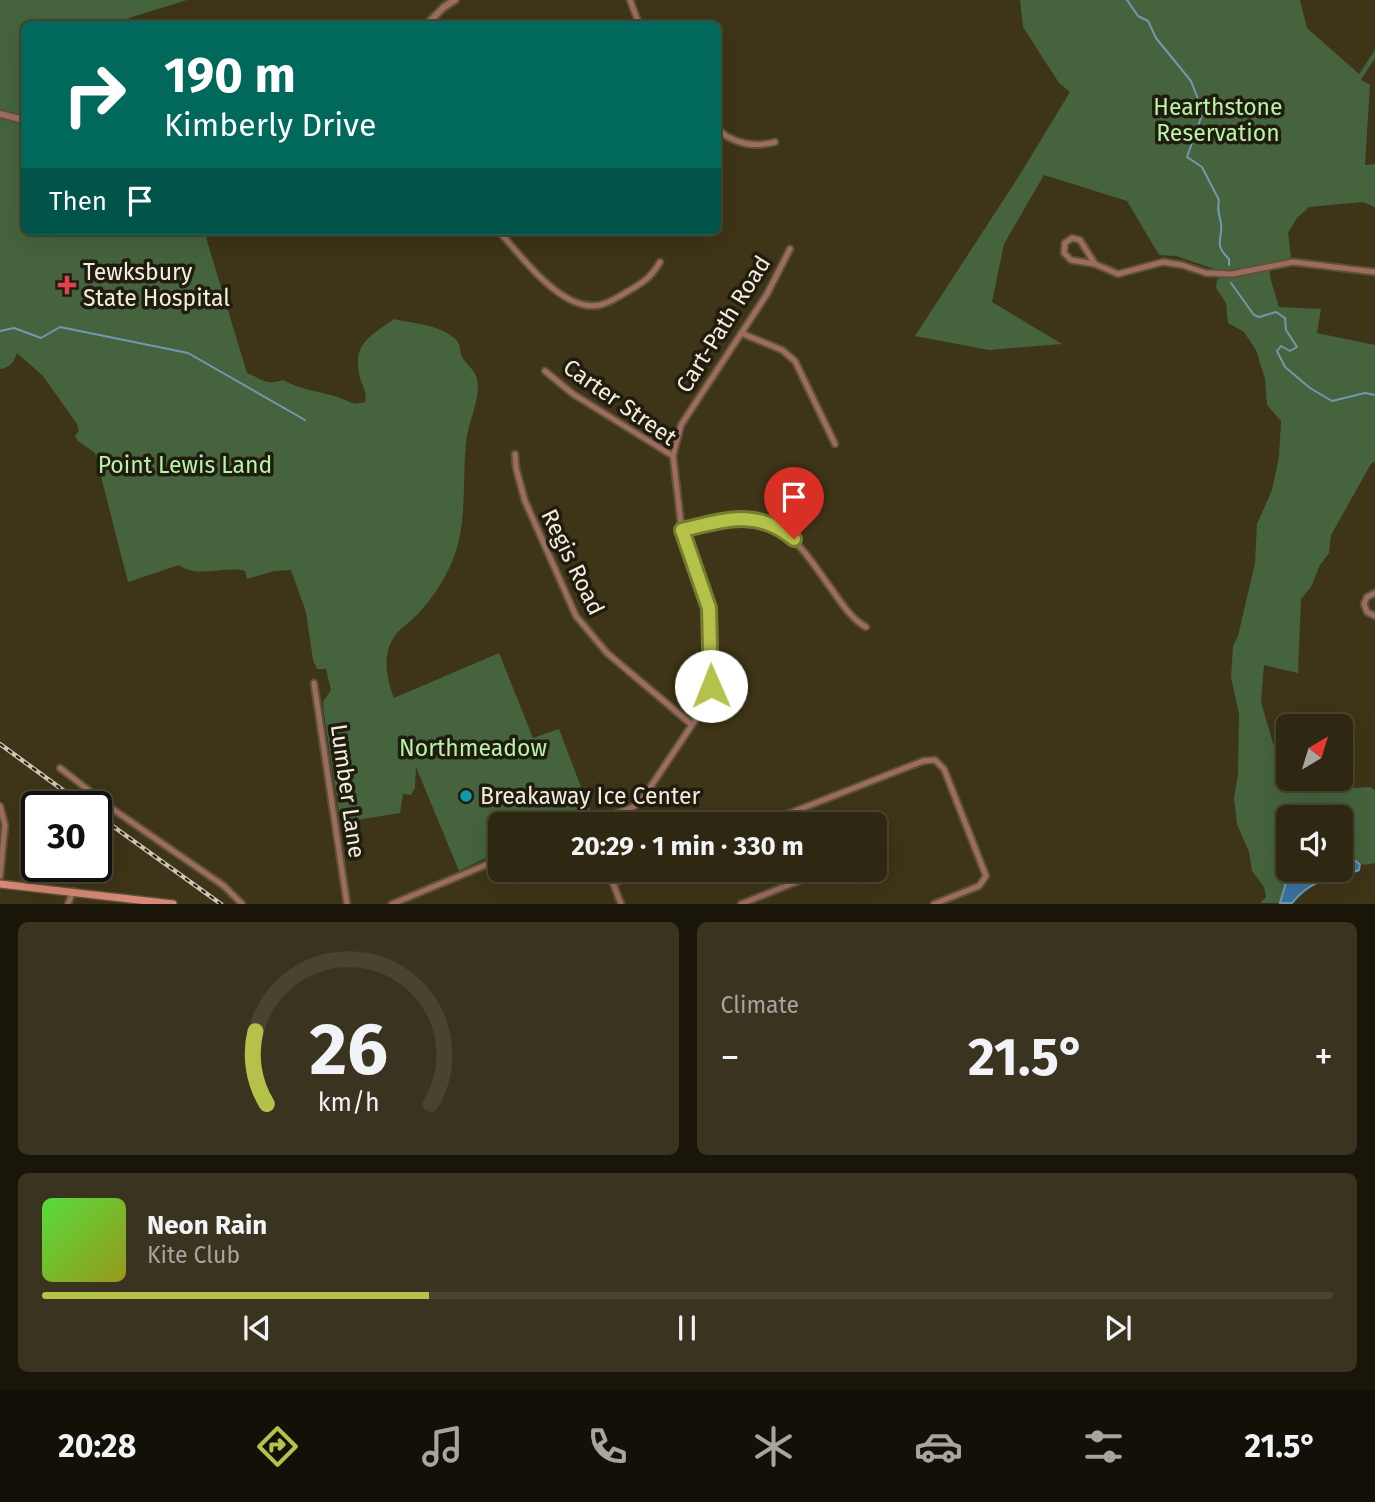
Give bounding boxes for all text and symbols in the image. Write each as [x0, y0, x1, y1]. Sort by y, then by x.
text: 190 m [164, 46, 296, 105]
icon: right [49, 49, 140, 140]
park label: Hearthstone Reservation [1153, 93, 1283, 147]
text: Kimberly Drive [164, 106, 376, 144]
icon: arrive [121, 182, 159, 220]
text: Then [49, 186, 107, 217]
street label: Cart-Path Road [670, 250, 776, 398]
place label: Tewksbury State Hospital [83, 258, 230, 312]
marker: Tewksbury State Hospital [57, 275, 77, 295]
street label: Carter Street [558, 353, 683, 452]
park label: Point Lewis Land [98, 451, 272, 479]
pin [764, 467, 824, 539]
icon: arrive [775, 478, 813, 516]
street label: Regis Road [535, 504, 611, 620]
position arrow [674, 649, 748, 723]
north arrow [1276, 714, 1353, 791]
map controls [1276, 714, 1353, 882]
street label: Lumber Lane [325, 722, 371, 860]
park label: Northmeadow [399, 734, 548, 762]
place label: Breakaway Ice Center [480, 782, 700, 810]
marker: Breakaway Ice Center [458, 788, 474, 804]
speed limit sign: 30 [21, 791, 112, 882]
button: sound [1276, 805, 1353, 882]
text: 20:29 · 1 min · 330 m [571, 831, 804, 862]
text: Climate [721, 991, 799, 1019]
text: 26 [309, 1007, 388, 1094]
text: 21.5° [968, 1026, 1085, 1089]
text: − [721, 1034, 740, 1080]
text: + [1314, 1034, 1333, 1080]
text: km/h [317, 1088, 379, 1118]
text: Neon Rain [147, 1210, 267, 1241]
text: Kite Club [147, 1241, 240, 1269]
icon: previous [238, 1309, 276, 1347]
icon: pause [668, 1309, 706, 1347]
icon: next [1099, 1309, 1137, 1347]
icon: directions [253, 1422, 302, 1471]
icon: music [418, 1422, 467, 1471]
icon: phone [583, 1422, 632, 1471]
icon: climate [749, 1422, 798, 1471]
icon: car [914, 1422, 963, 1471]
icon: filters [1079, 1422, 1128, 1471]
text: 20:28 [58, 1427, 136, 1465]
text: 21.5° [1245, 1427, 1317, 1465]

